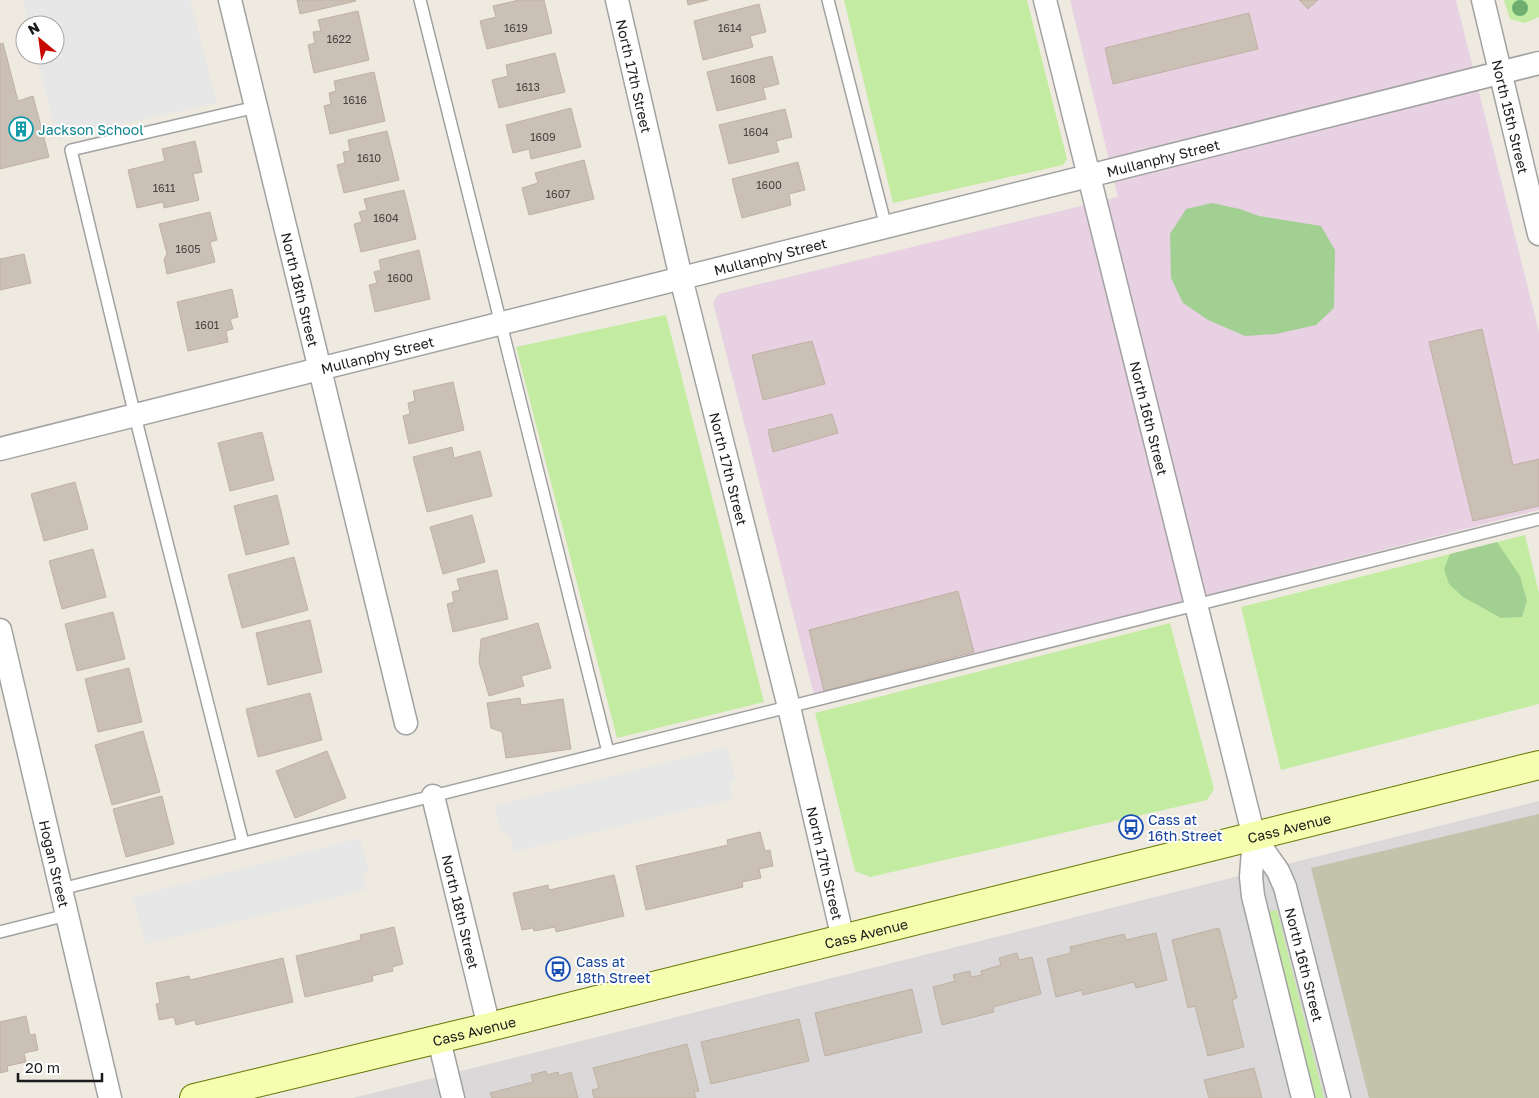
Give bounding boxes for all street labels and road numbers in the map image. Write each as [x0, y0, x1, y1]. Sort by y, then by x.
street label: North 17th Street [613, 18, 656, 134]
street label: North 15th Street [1489, 58, 1533, 175]
street label: Mullanphy Street [1105, 135, 1221, 180]
street label: North 18th Street [278, 231, 323, 348]
street label: Mullanphy Street [712, 234, 828, 278]
street label: Mullanphy Street [319, 332, 436, 377]
street label: North 16th Street [1127, 359, 1172, 477]
street label: North 17th Street [707, 410, 751, 527]
street label: North 17th Street [804, 805, 847, 922]
street label: Cass Avenue [1246, 809, 1332, 846]
street label: Hogan Street [36, 818, 73, 909]
street label: North 18th Street [439, 853, 483, 971]
street label: North 16th Street [1282, 906, 1328, 1023]
street label: Cass Avenue [823, 914, 909, 951]
street label: Cass Avenue [431, 1012, 517, 1049]

